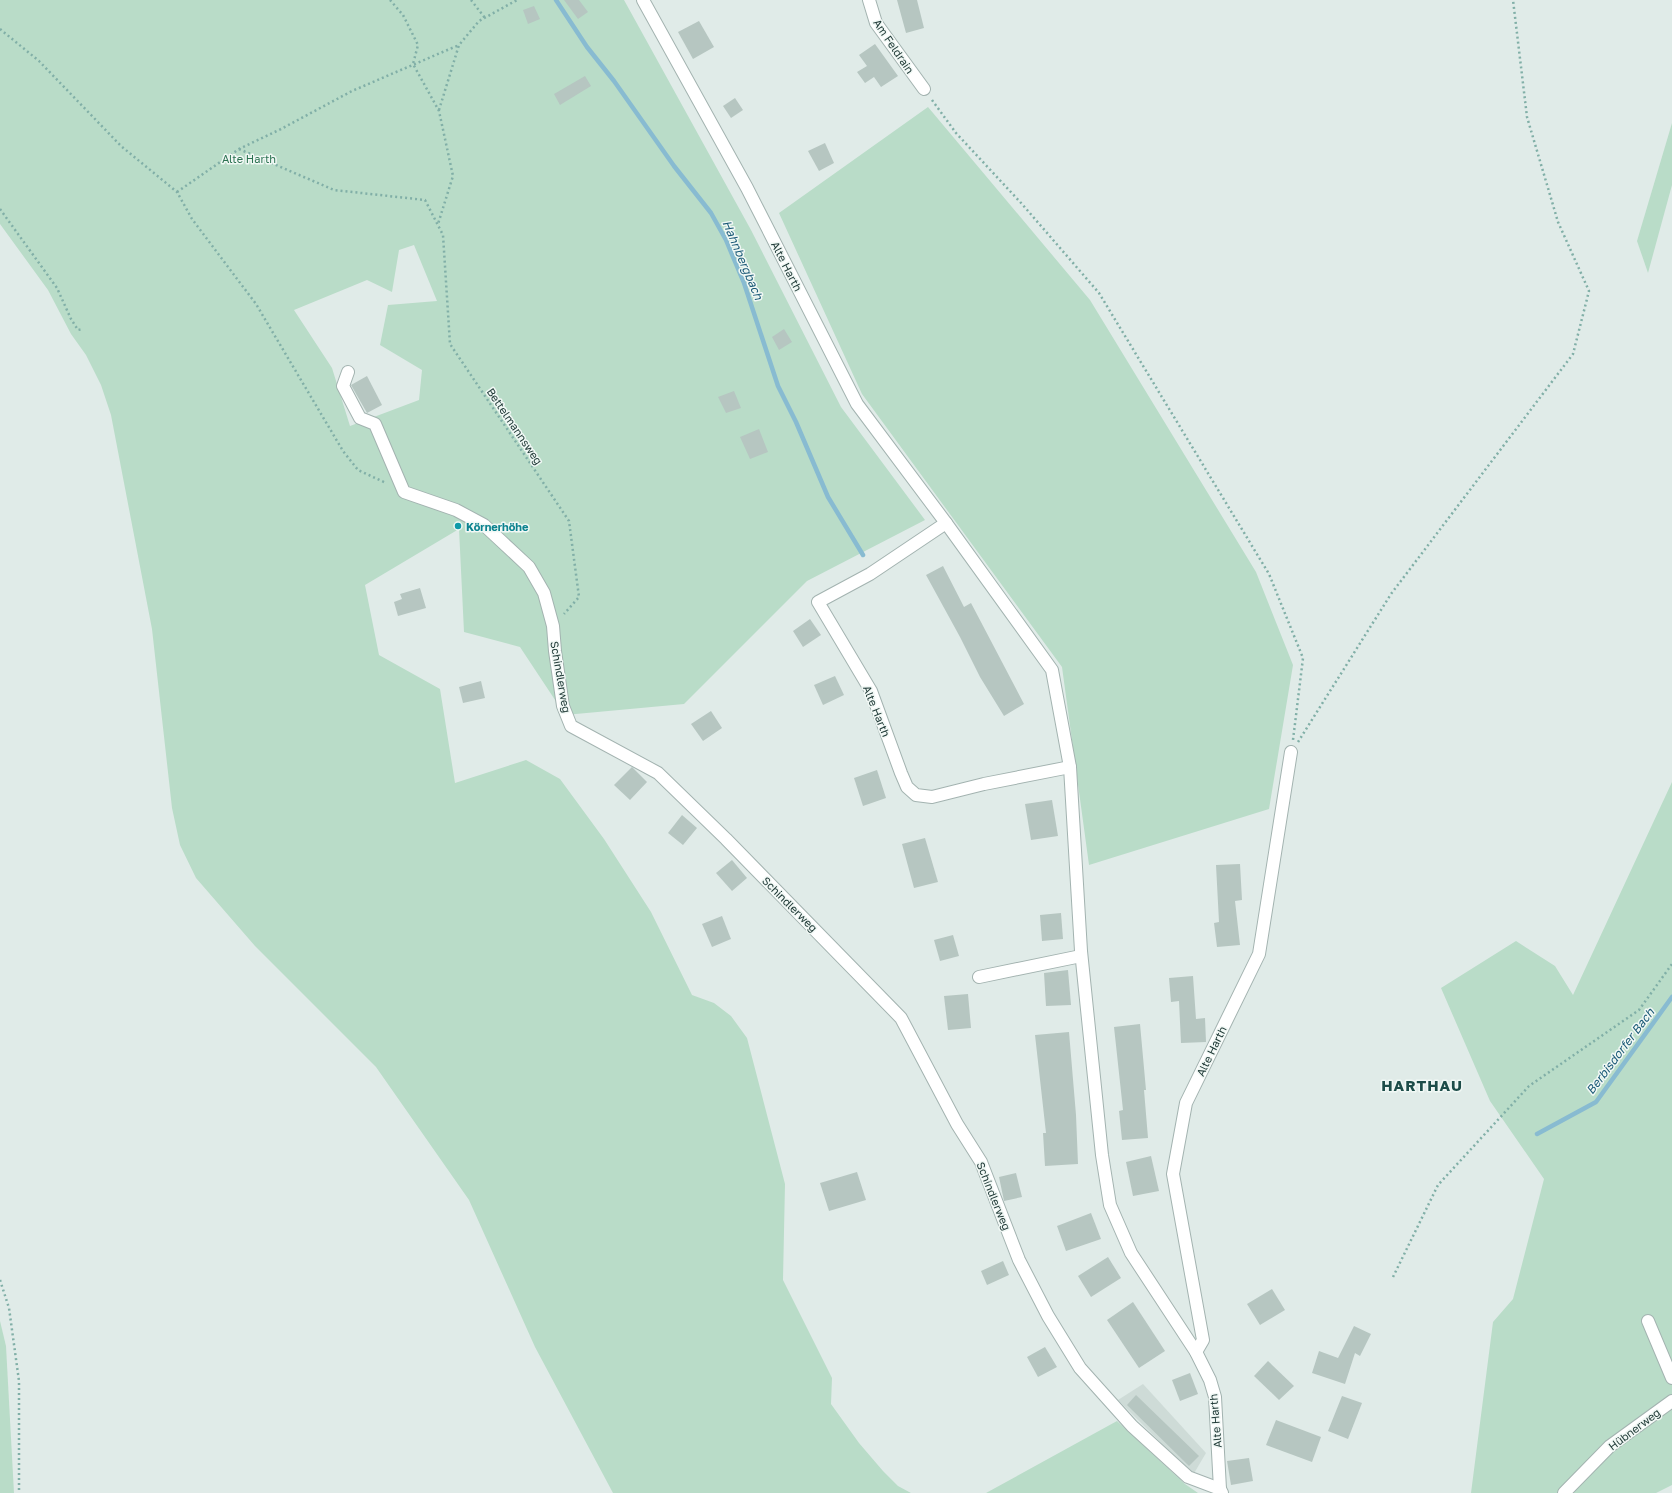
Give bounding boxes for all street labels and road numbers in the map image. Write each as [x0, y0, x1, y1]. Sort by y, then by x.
street label: Am Feldrain [871, 16, 917, 76]
street label: Alte Harth [769, 239, 805, 293]
street label: Bettelmannsweg [485, 385, 545, 467]
street label: Schindlerweg [548, 640, 574, 714]
street label: Alte Harth [861, 683, 893, 739]
street label: Schindlerweg [760, 874, 820, 934]
street label: Alte Harth [1193, 1024, 1229, 1078]
street label: Schindlerweg [974, 1160, 1014, 1232]
street label: Alte Harth [1206, 1393, 1224, 1449]
street label: Hübnerweg [1606, 1405, 1662, 1453]

